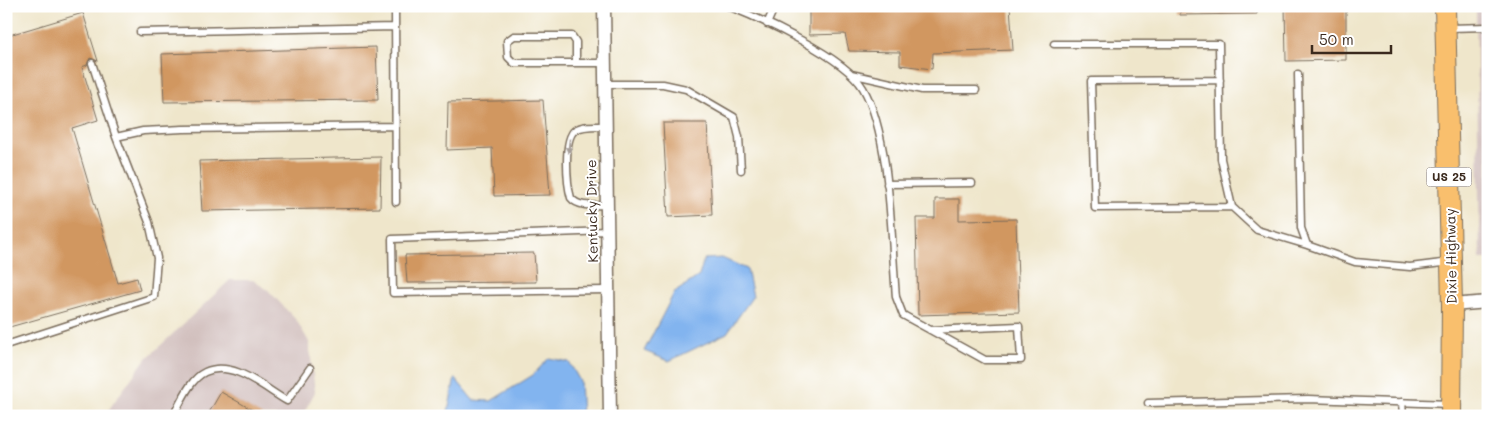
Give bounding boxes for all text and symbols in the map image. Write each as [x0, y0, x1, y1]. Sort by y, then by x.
scale bar [1312, 22, 1390, 54]
text: 50 m [1319, 29, 1354, 49]
one-way arrow [564, 138, 572, 154]
street label: Kentucky Drive [581, 159, 602, 263]
road number: US 25 [1426, 168, 1472, 186]
street label: Dixie Highway [1440, 208, 1461, 304]

